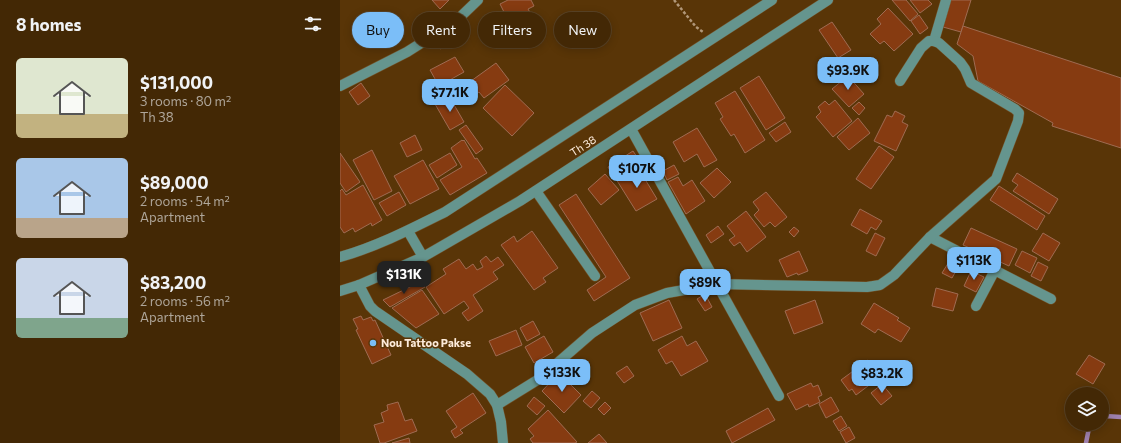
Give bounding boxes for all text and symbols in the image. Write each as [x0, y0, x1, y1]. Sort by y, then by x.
chip: Buy [352, 12, 404, 48]
chip: Rent [412, 12, 470, 48]
chip: Filters [478, 12, 546, 48]
chip: New [554, 12, 611, 48]
icon: filters [302, 13, 324, 35]
text: 8 homes [16, 14, 81, 35]
pin: $93.9K [815, 57, 881, 91]
text: $93.9K [826, 62, 870, 78]
text: $131,000 [140, 72, 213, 93]
icon: home [48, 74, 96, 122]
pin: $77.1K [417, 79, 483, 113]
text: $77.1K [431, 84, 469, 100]
text: 3 rooms · 80 m² [140, 93, 231, 109]
text: Th 38 [140, 109, 174, 125]
street label: Th 38 [567, 132, 598, 159]
pin: $107K [609, 155, 665, 189]
text: $107K [618, 160, 656, 176]
text: $89,000 [140, 172, 208, 193]
icon: home [48, 174, 96, 222]
text: 2 rooms · 54 m² [140, 193, 230, 209]
text: Apartment [140, 209, 205, 225]
pin: $113K [946, 247, 1002, 281]
text: $113K [956, 252, 992, 268]
pin: $131K [376, 261, 432, 295]
text: $131K [386, 266, 422, 282]
pin: $89K [681, 269, 729, 303]
text: $83,200 [140, 272, 206, 293]
icon: home [48, 274, 96, 322]
text: $89K [689, 274, 721, 290]
text: 2 rooms · 56 m² [140, 293, 230, 309]
text: Apartment [140, 309, 205, 325]
place label: Nou Tattoo Pakse [381, 336, 471, 349]
marker: Nou Tattoo Pakse [368, 338, 378, 348]
pin: $133K [534, 359, 590, 393]
pin: $83.2K [849, 360, 915, 394]
text: $133K [543, 364, 581, 380]
text: $83.2K [861, 365, 903, 381]
map controls [1065, 387, 1109, 431]
button: layers [1065, 387, 1109, 431]

